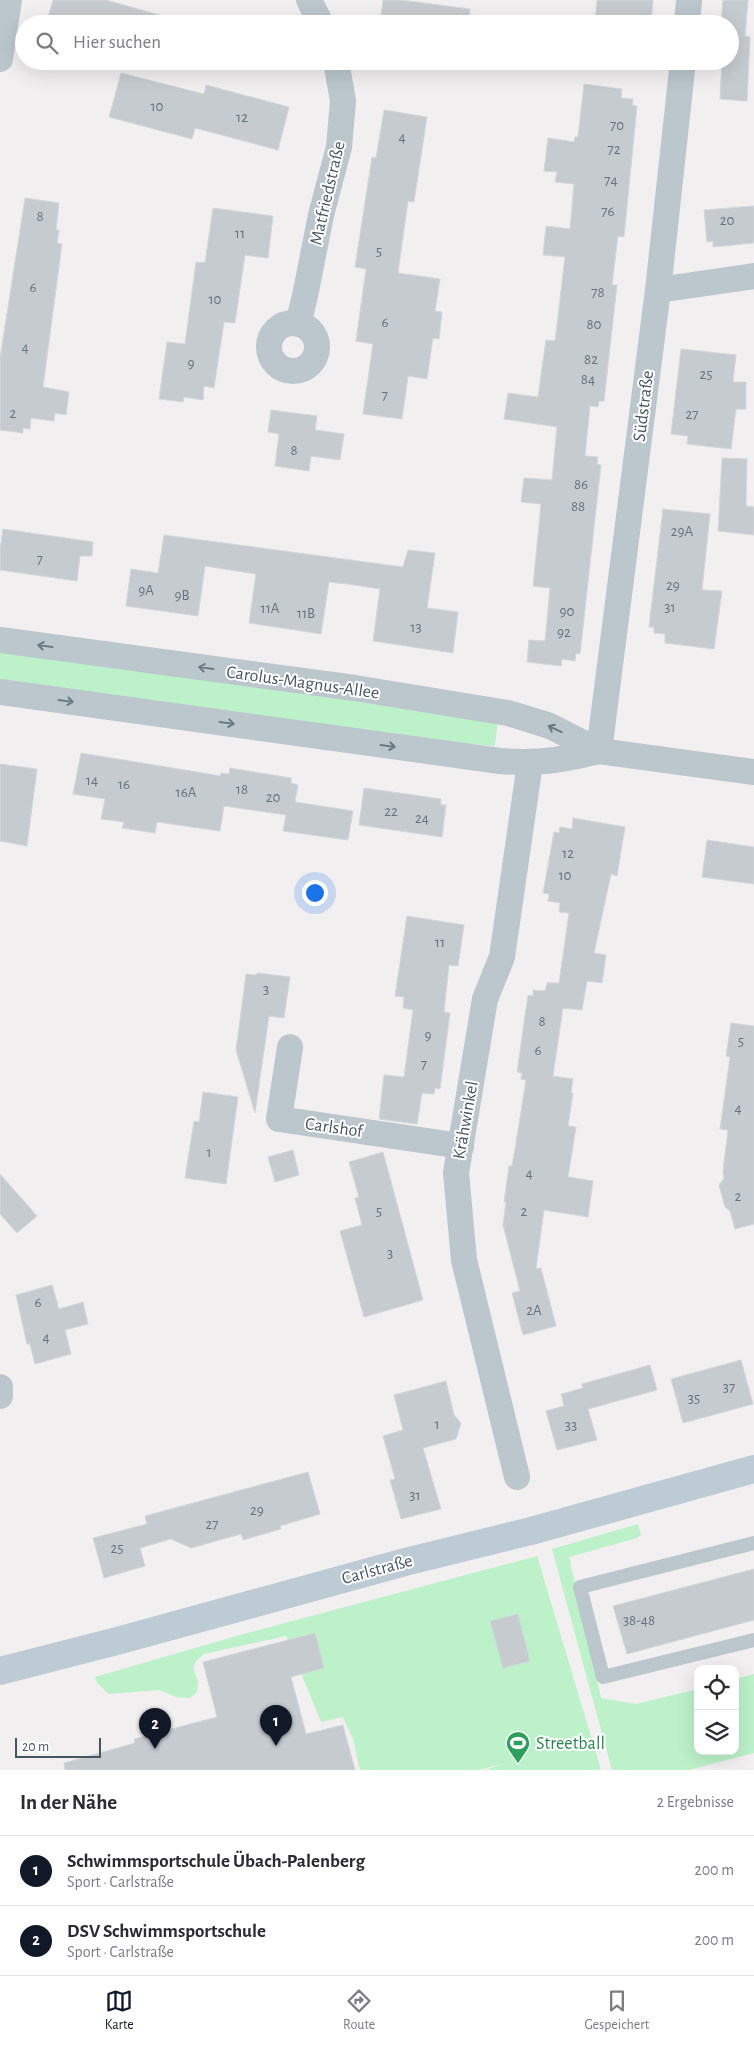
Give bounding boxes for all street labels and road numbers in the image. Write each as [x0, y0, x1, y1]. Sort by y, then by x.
street label: Matfriedstraße [307, 140, 349, 247]
street label: Südstraße [631, 369, 657, 443]
street label: Carolus-Magnus-Allee [225, 663, 380, 703]
street label: Krähwinkel [450, 1080, 482, 1161]
street label: Carlshof [304, 1115, 365, 1141]
street label: Carlstraße [340, 1552, 415, 1588]

